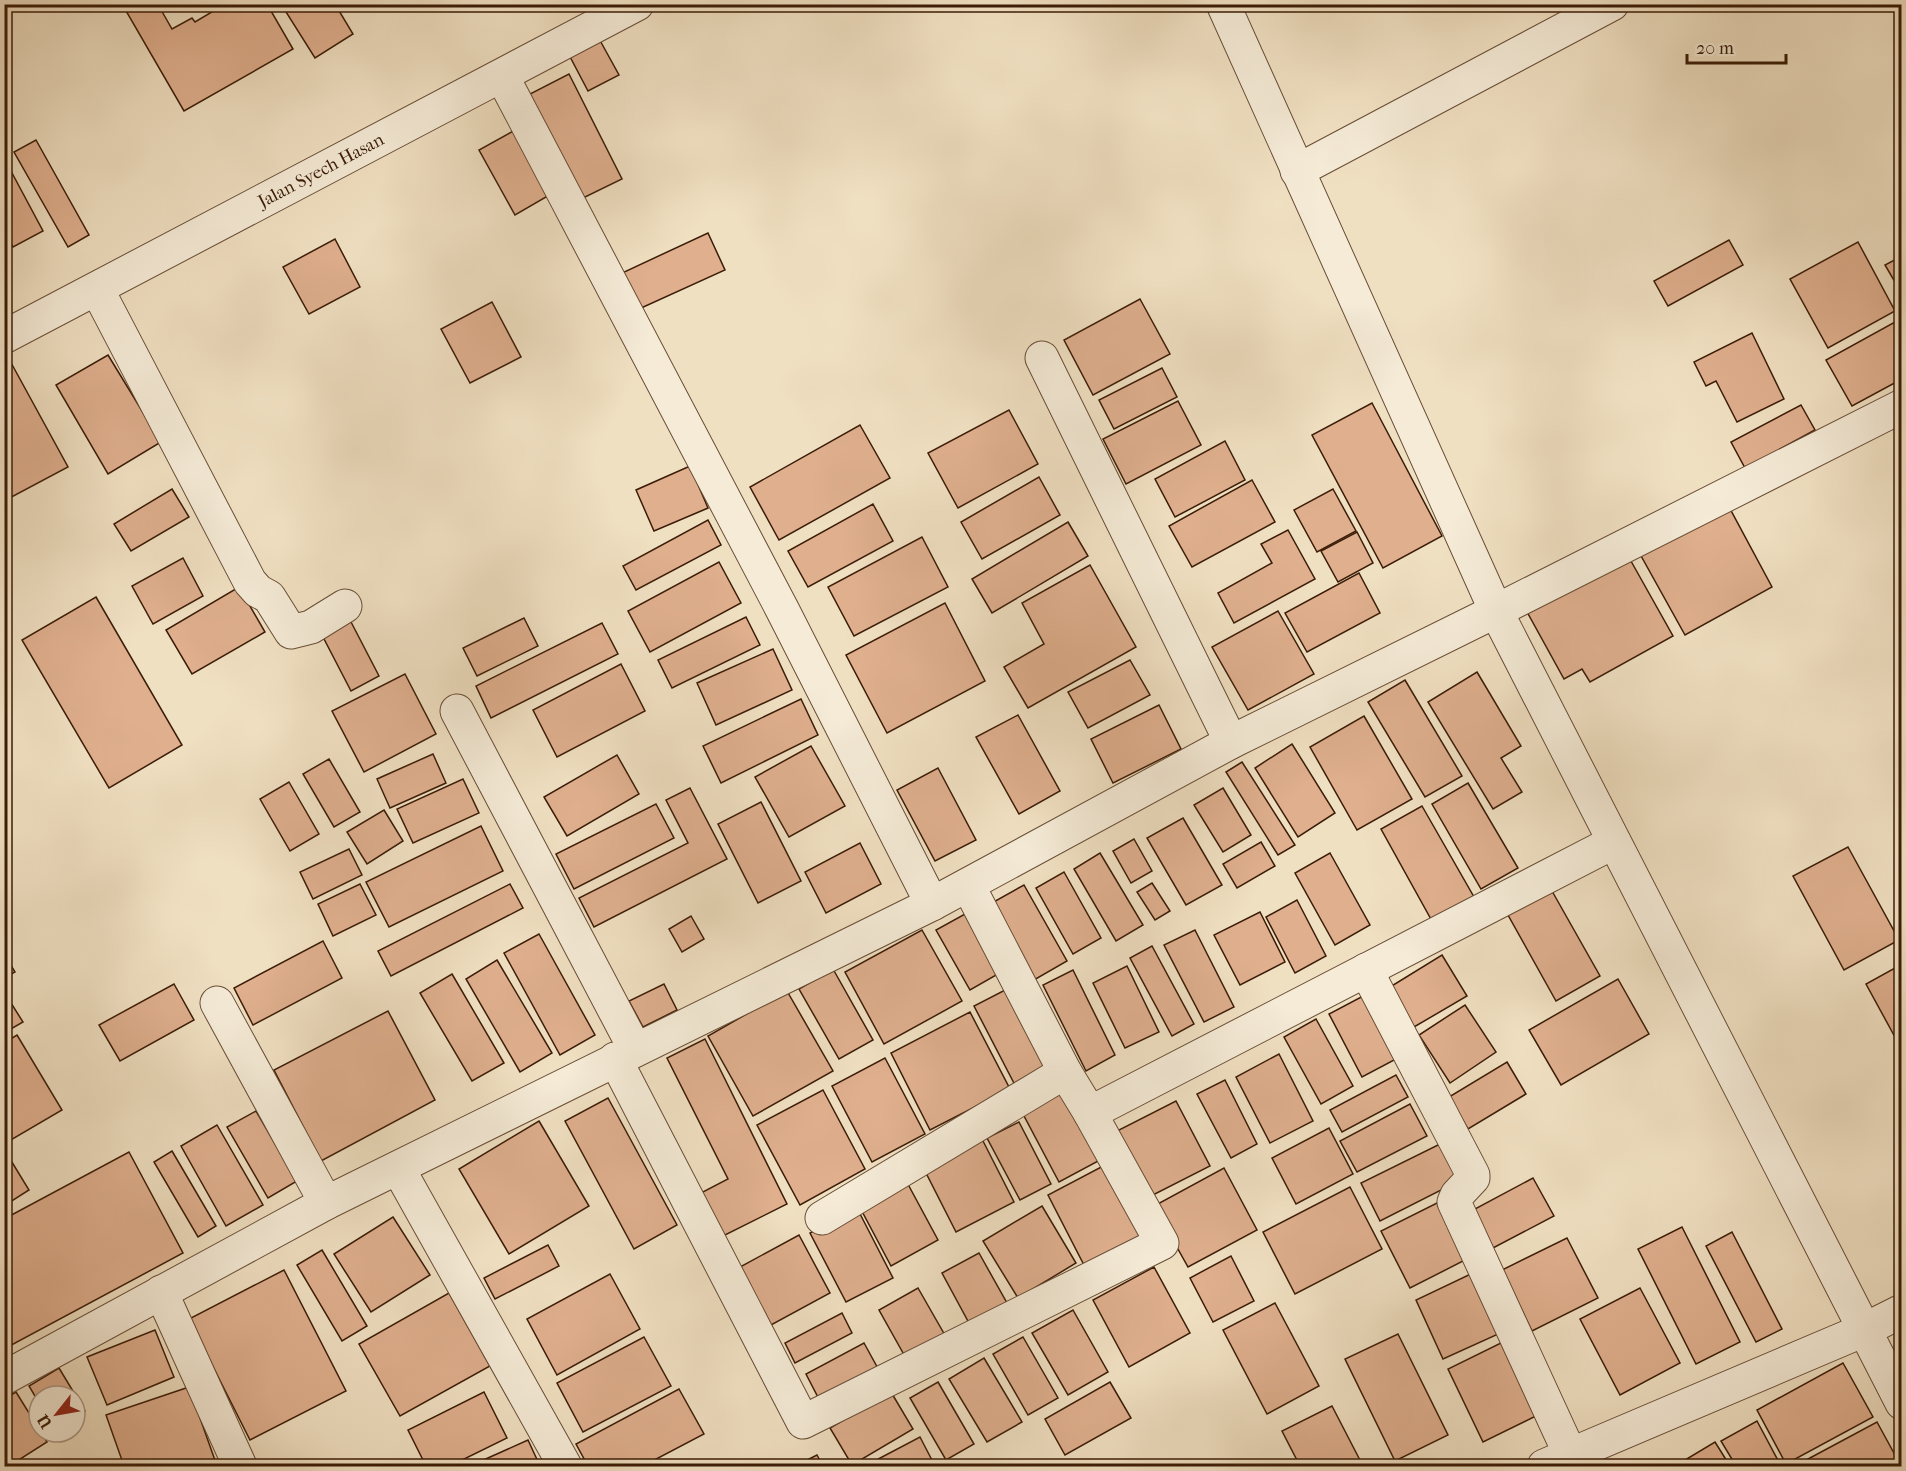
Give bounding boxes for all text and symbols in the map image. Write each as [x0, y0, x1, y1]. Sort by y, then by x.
scale bar [1687, 27, 1786, 65]
text: 20 m [1696, 38, 1734, 59]
street label: Jalan Syech Hasan [253, 129, 388, 213]
north arrow [27, 1384, 87, 1444]
text: U [33, 1411, 56, 1433]

